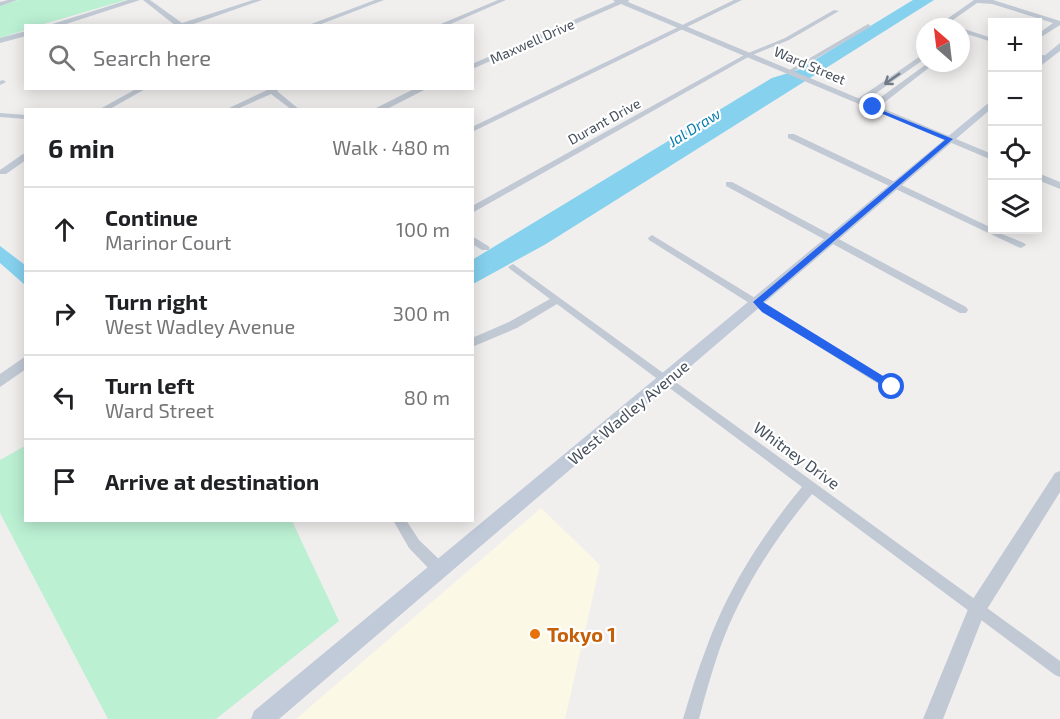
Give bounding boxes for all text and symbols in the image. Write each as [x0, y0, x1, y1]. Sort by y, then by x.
street label: Maxwell Drive [487, 15, 577, 67]
north arrow [916, 18, 970, 72]
map controls [988, 18, 1042, 234]
button: + [988, 18, 1042, 72]
search box [24, 24, 474, 90]
icon: search [45, 41, 78, 74]
street label: Ward Street [772, 42, 848, 88]
text: Search here [93, 44, 211, 70]
button: − [988, 72, 1042, 126]
one-way arrow [884, 73, 900, 85]
route end [859, 93, 885, 119]
street label: Durant Drive [565, 94, 643, 148]
water label: Jal Draw [664, 104, 724, 151]
button: locate [988, 126, 1042, 180]
text: 6 min [48, 132, 115, 163]
text: Walk · 480 m [332, 135, 450, 159]
button: layers [988, 180, 1042, 234]
text: Continue [105, 204, 198, 230]
icon: ahead [48, 213, 81, 246]
text: 100 m [396, 217, 450, 241]
text: Marinor Court [105, 230, 231, 254]
text: Turn right [105, 288, 207, 314]
icon: right [48, 297, 81, 330]
text: 300 m [393, 301, 450, 325]
text: West Wadley Avenue [105, 314, 295, 338]
street label: West Wadley Avenue [564, 356, 692, 468]
text: Turn left [105, 372, 194, 398]
route start [878, 373, 904, 399]
icon: left [48, 381, 81, 414]
text: 80 m [404, 385, 450, 409]
text: Ward Street [105, 398, 214, 422]
street label: Whitney Drive [750, 417, 844, 493]
icon: arrive [48, 465, 81, 498]
text: Arrive at destination [105, 468, 319, 494]
place label: Tokyo 1 [547, 622, 616, 647]
marker: Tokyo 1 [528, 627, 542, 641]

